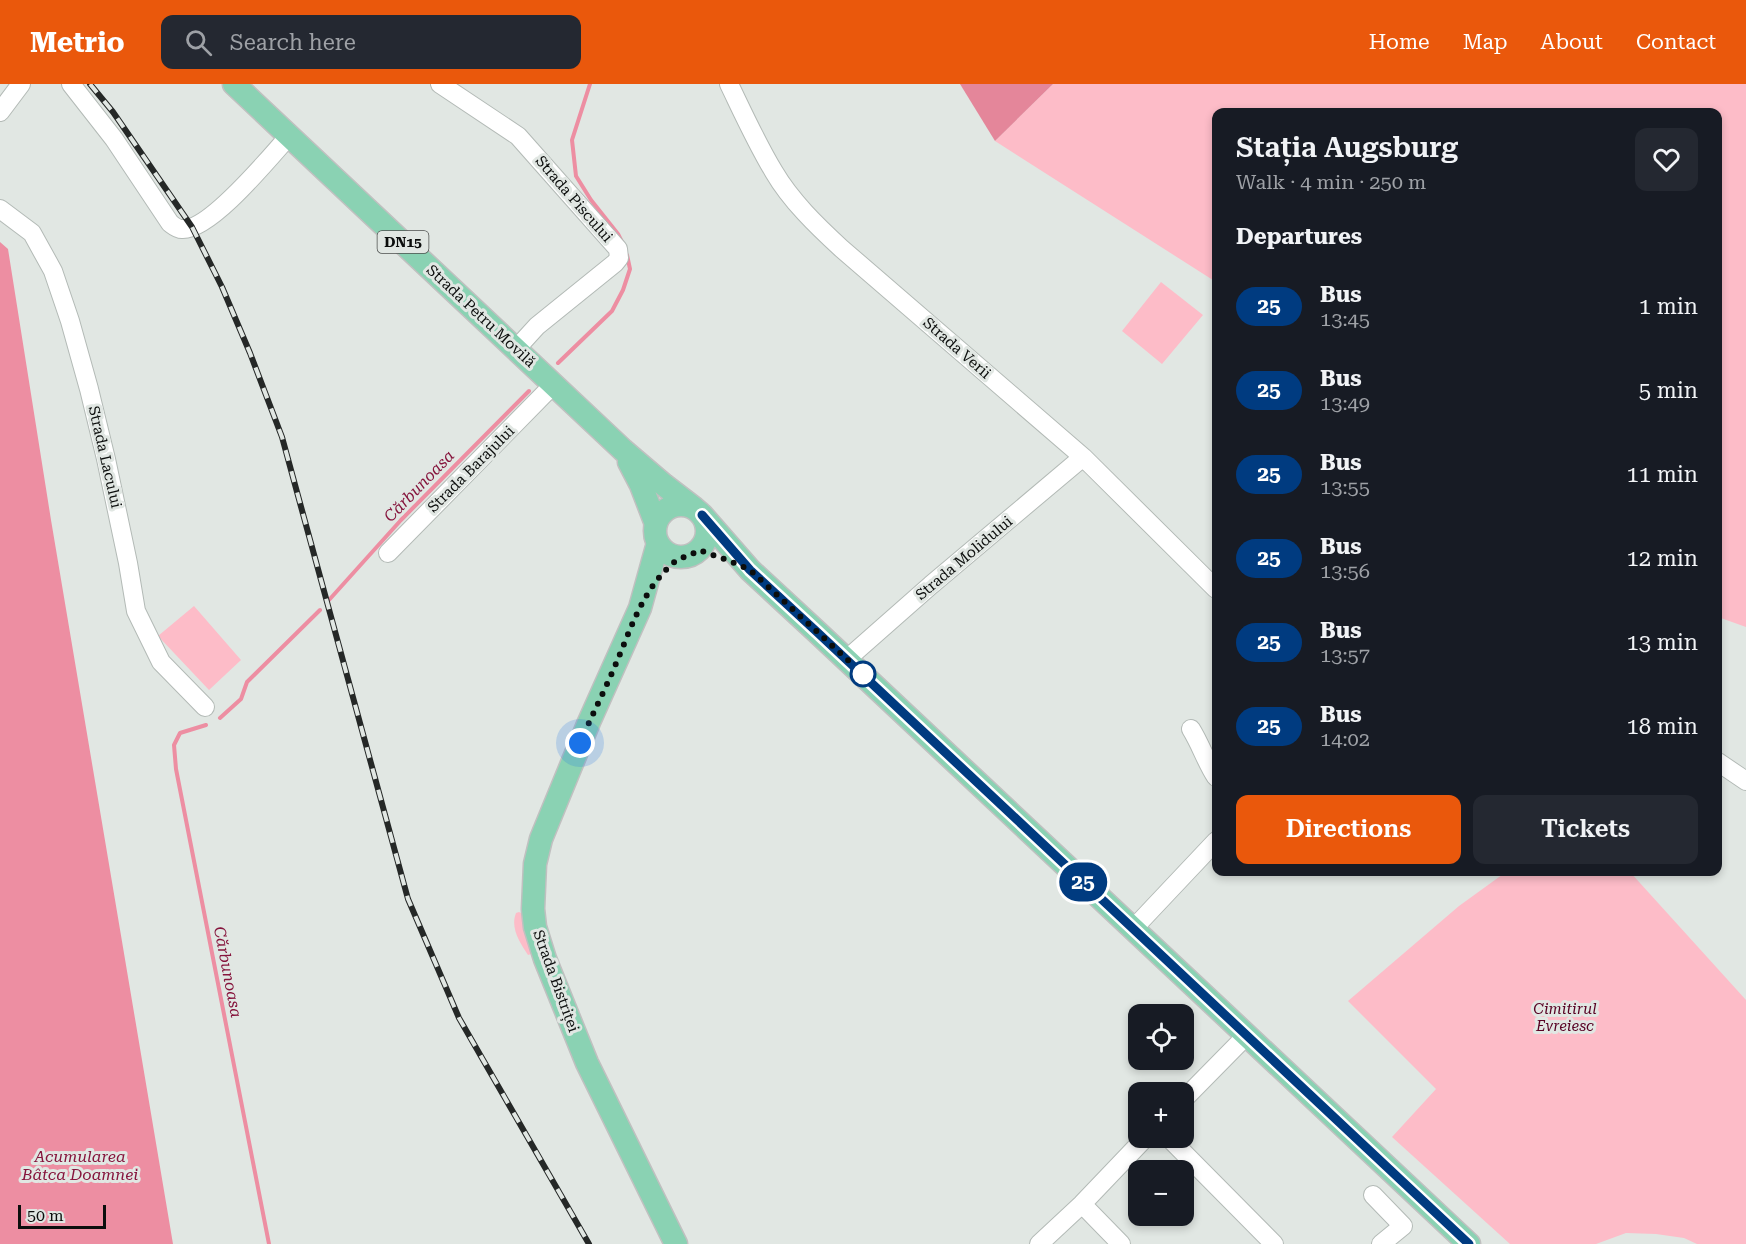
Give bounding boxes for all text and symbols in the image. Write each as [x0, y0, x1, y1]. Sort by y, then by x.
search box [161, 15, 581, 69]
text: Metrio [30, 26, 125, 59]
icon: search [182, 26, 215, 59]
text: Search here [230, 30, 356, 55]
text: Home [1369, 30, 1430, 54]
text: Map [1463, 30, 1508, 54]
text: About [1541, 30, 1603, 54]
text: Contact [1636, 30, 1716, 54]
button: heart [1635, 128, 1698, 191]
text: Stația Augsburg [1236, 131, 1458, 164]
street label: Strada Piscului [532, 152, 617, 246]
text: Walk · 4 min · 250 m [1236, 170, 1426, 194]
text: Departures [1236, 224, 1362, 249]
road number: DN15 [378, 231, 428, 253]
street label: Strada Petru Movilă [423, 261, 539, 371]
text: Bus [1320, 282, 1362, 307]
text: 25 [1257, 294, 1281, 318]
text: 1 min [1639, 294, 1698, 319]
text: 13:45 [1320, 307, 1370, 331]
street label: Strada Verii [919, 314, 995, 382]
text: Bus [1320, 366, 1362, 391]
text: 25 [1257, 378, 1281, 402]
text: 5 min [1639, 378, 1698, 403]
text: 13:49 [1320, 391, 1370, 415]
street label: Strada Lacului [84, 404, 126, 510]
street label: Strada Barajului [424, 422, 518, 516]
water label: Cărbunoasa [380, 446, 458, 526]
text: Bus [1320, 450, 1362, 475]
text: 25 [1257, 462, 1281, 486]
text: 11 min [1627, 462, 1698, 487]
text: 13:55 [1320, 475, 1370, 499]
street label: Strada Molidului [912, 512, 1016, 604]
text: Bus [1320, 534, 1362, 559]
text: 25 [1257, 546, 1281, 570]
text: 12 min [1627, 546, 1698, 571]
text: 13:56 [1320, 559, 1370, 583]
text: Bus [1320, 618, 1362, 643]
text: 25 [1257, 630, 1281, 654]
text: 13 min [1627, 630, 1698, 655]
text: 13:57 [1320, 643, 1370, 667]
unlabelled marker [850, 661, 876, 687]
text: Bus [1320, 702, 1362, 727]
text: 25 [1257, 714, 1281, 738]
text: 18 min [1627, 714, 1698, 739]
text: 14:02 [1320, 727, 1370, 751]
your location [565, 728, 595, 758]
button: Directions [1236, 795, 1461, 864]
button: Tickets [1473, 795, 1698, 864]
line badge: 25 [1056, 862, 1110, 902]
text: 25 [1071, 870, 1095, 894]
water label: Cărbunoasa [210, 925, 246, 1020]
street label: Strada Bistriței [528, 927, 583, 1035]
park label: Cimitirul Evreiesc [1533, 1000, 1597, 1035]
map controls [1128, 1004, 1194, 1226]
button: locate [1128, 1004, 1194, 1070]
button: + [1128, 1082, 1194, 1148]
water label: Acumularea Bâtca Doamnei [21, 1147, 138, 1184]
button: − [1128, 1160, 1194, 1226]
scale bar [18, 1202, 106, 1230]
text: 50 m [27, 1206, 64, 1225]

